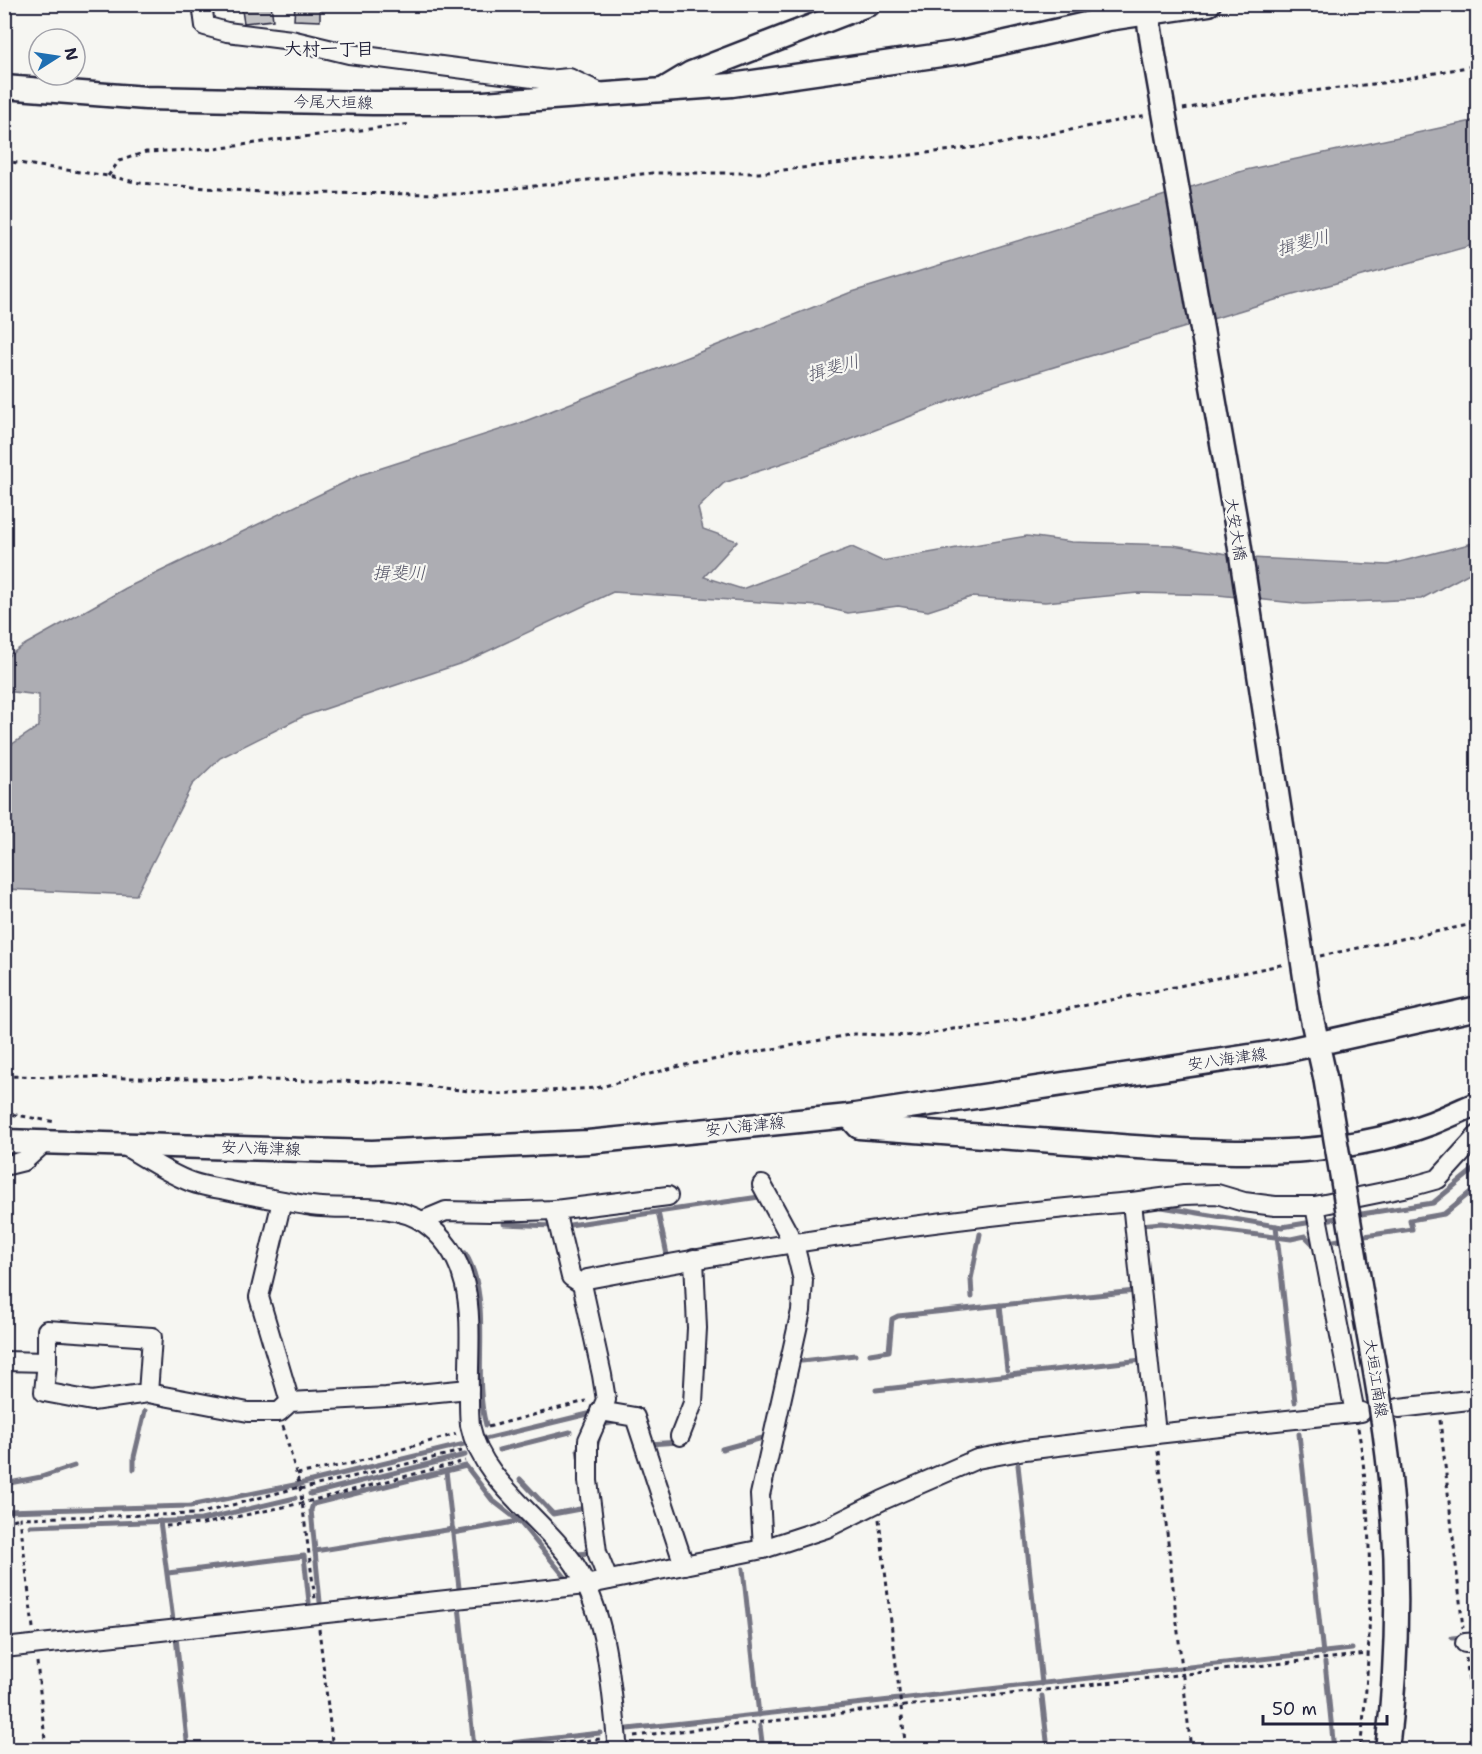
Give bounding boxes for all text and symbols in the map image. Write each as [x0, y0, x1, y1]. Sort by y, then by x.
north arrow [27, 27, 87, 87]
district label: 大村一丁目 [284, 37, 374, 61]
text: N [60, 46, 83, 62]
street label: 今尾大垣線 [293, 91, 373, 113]
water label: 揖斐川 [1274, 224, 1332, 262]
water label: 揖斐川 [804, 349, 862, 387]
street label: 大安大橋 [1221, 496, 1251, 562]
water label: 揖斐川 [372, 561, 426, 585]
street label: 安八海津線 [1186, 1043, 1268, 1075]
street label: 安八海津線 [704, 1111, 786, 1141]
street label: 安八海津線 [221, 1136, 301, 1160]
street label: 大垣江南線 [1359, 1337, 1393, 1419]
scale bar [1263, 1688, 1388, 1726]
text: 50 m [1272, 1697, 1317, 1721]

